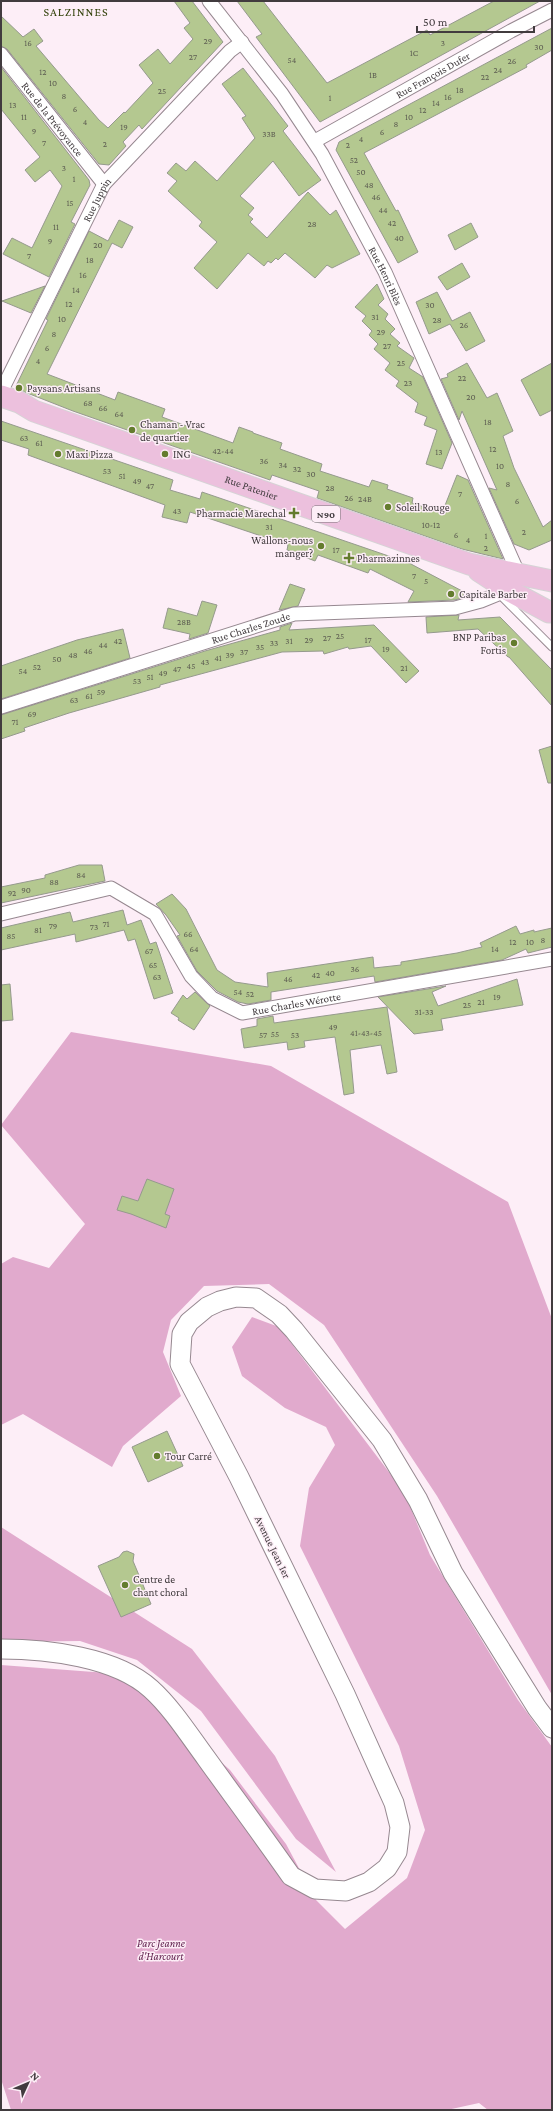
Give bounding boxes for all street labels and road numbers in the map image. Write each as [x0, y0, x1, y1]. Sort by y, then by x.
street label: Rue François Dufer [394, 49, 472, 101]
street label: Rue de la Prévoyance [19, 80, 86, 159]
street label: Rue Juppin [80, 175, 113, 224]
street label: Rue Henri Blès [367, 245, 405, 307]
street label: Rue Patenier [223, 473, 280, 502]
road number: N90 [312, 506, 340, 522]
street label: Rue Charles Zoude [210, 610, 292, 646]
street label: Rue Charles Wérotte [251, 990, 342, 1017]
street label: Avenue Jean Ier [252, 1514, 293, 1581]

